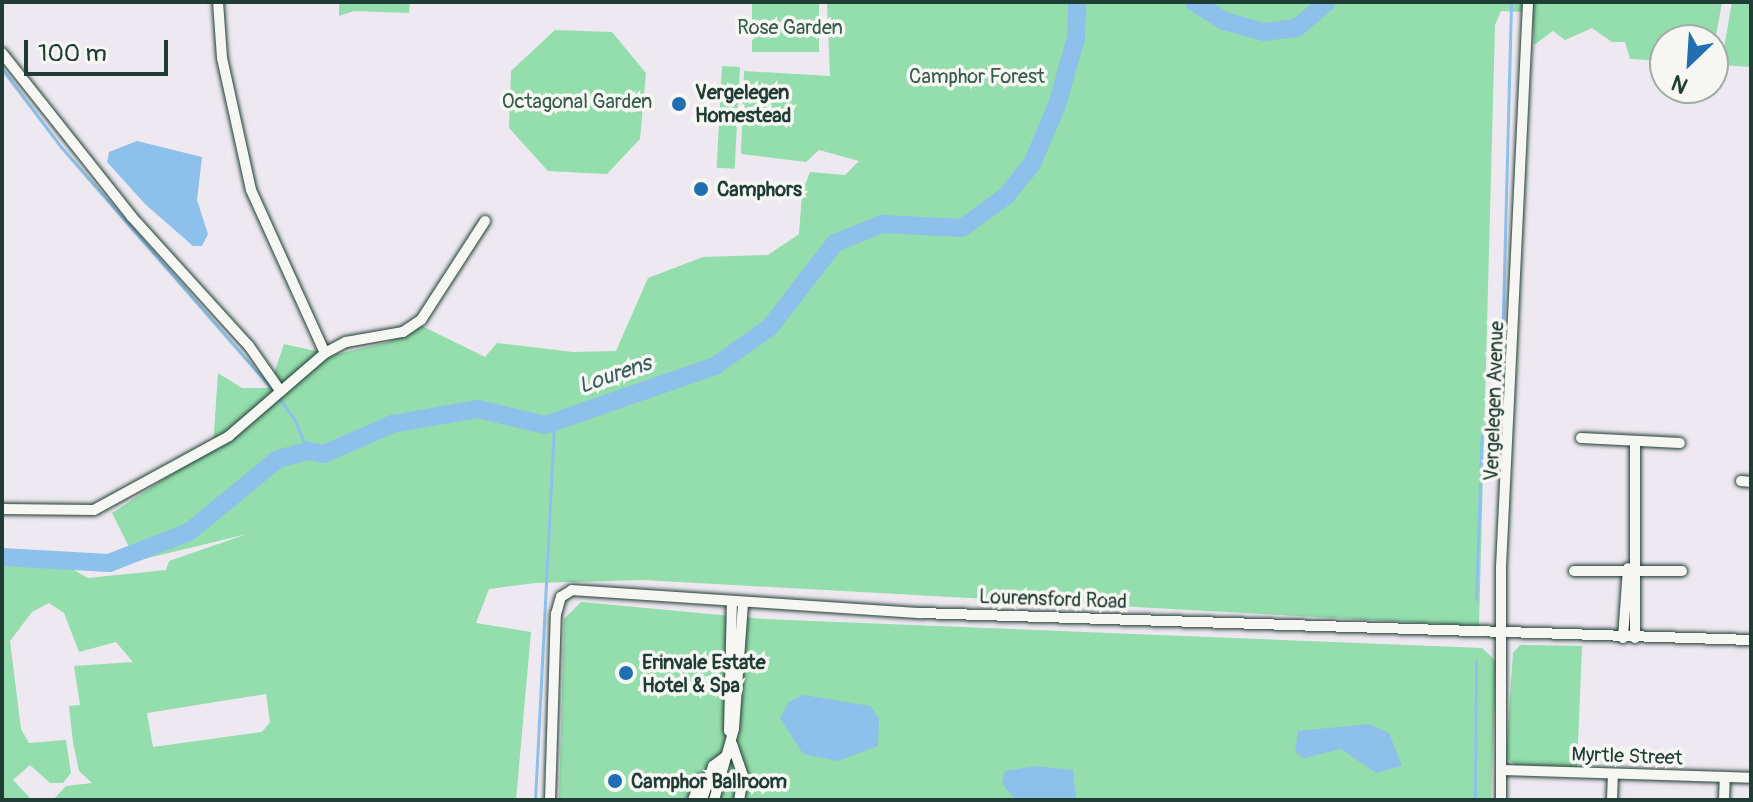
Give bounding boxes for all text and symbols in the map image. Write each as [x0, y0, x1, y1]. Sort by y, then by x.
park label: Rose Garden [737, 15, 843, 39]
scale bar [28, 24, 172, 74]
north arrow [1649, 24, 1729, 104]
text: 100 m [38, 39, 107, 68]
park label: Camphor Forest [909, 64, 1045, 88]
text: N [1667, 68, 1692, 100]
place label: Vergelegen Homestead [695, 80, 791, 127]
park label: Octagonal Garden [502, 89, 652, 113]
marker: Vergelegen Homestead [670, 95, 688, 113]
place label: Camphors [717, 177, 802, 201]
marker: Camphors [692, 180, 710, 198]
street label: Vergelegen Avenue [1479, 321, 1509, 481]
water label: Lourens [575, 350, 655, 400]
street label: Lourensford Road [979, 584, 1127, 614]
place label: Erinvale Estate Hotel & Spa [642, 650, 765, 697]
marker: Erinvale Estate Hotel & Spa [617, 664, 635, 682]
street label: Myrtle Street [1571, 742, 1683, 770]
place label: Camphor Ballroom [631, 769, 787, 793]
marker: Camphor Ballroom [606, 772, 624, 790]

